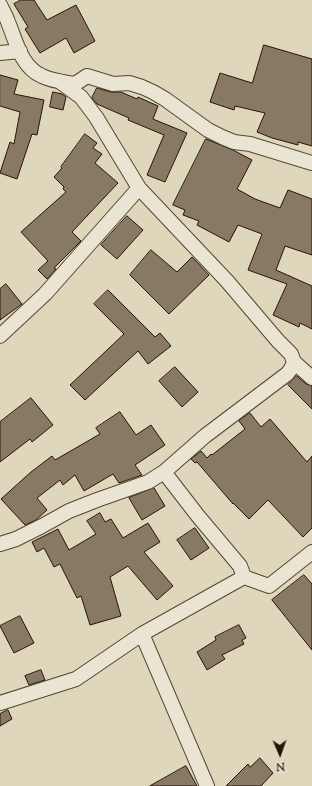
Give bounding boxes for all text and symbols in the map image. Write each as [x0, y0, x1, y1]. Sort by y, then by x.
north arrow [260, 734, 300, 774]
text: N [276, 758, 285, 774]

